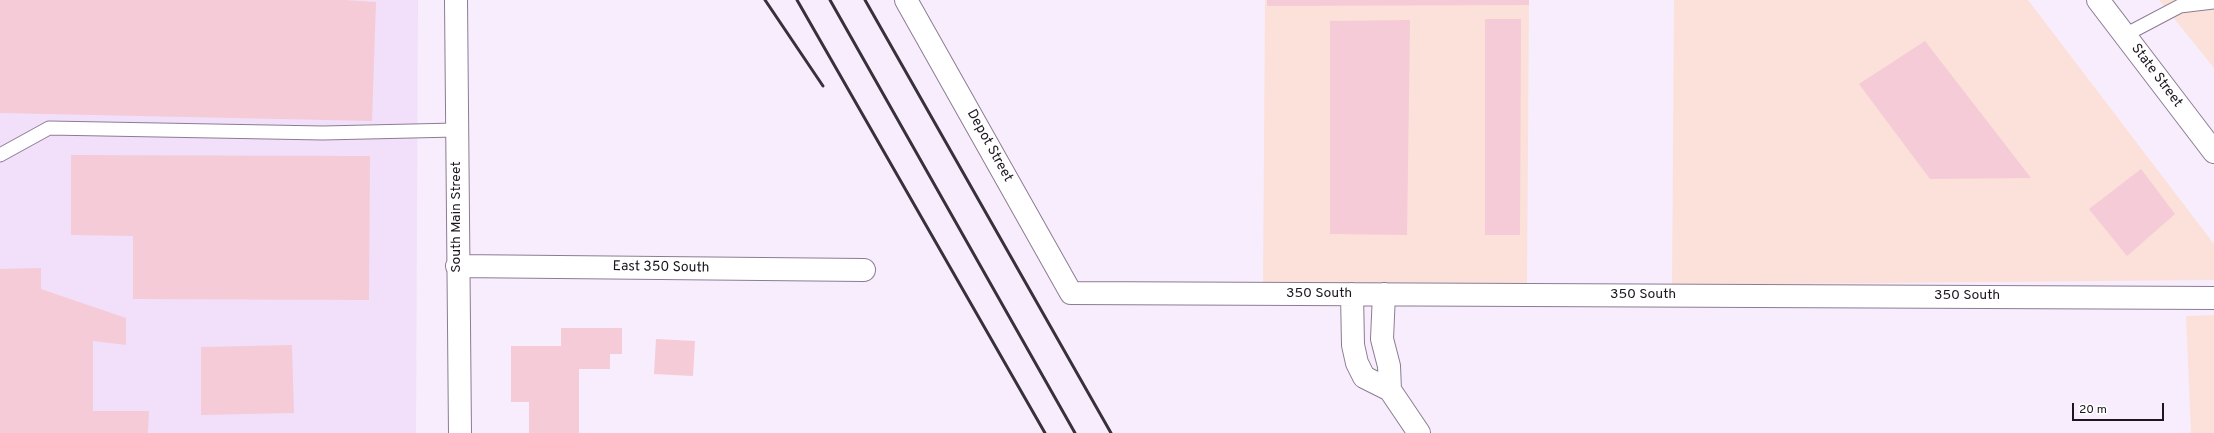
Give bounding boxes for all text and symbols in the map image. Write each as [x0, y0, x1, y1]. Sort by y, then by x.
street label: State Street [2127, 41, 2185, 111]
street label: Depot Street [962, 107, 1016, 185]
street label: South Main Street [449, 161, 465, 273]
street label: East 350 South [612, 259, 710, 277]
street label: 350 South [1286, 286, 1352, 302]
street label: 350 South [1610, 287, 1676, 303]
street label: 350 South [1934, 288, 2000, 304]
scale bar [2074, 395, 2166, 421]
text: 20 m [2079, 402, 2107, 418]

